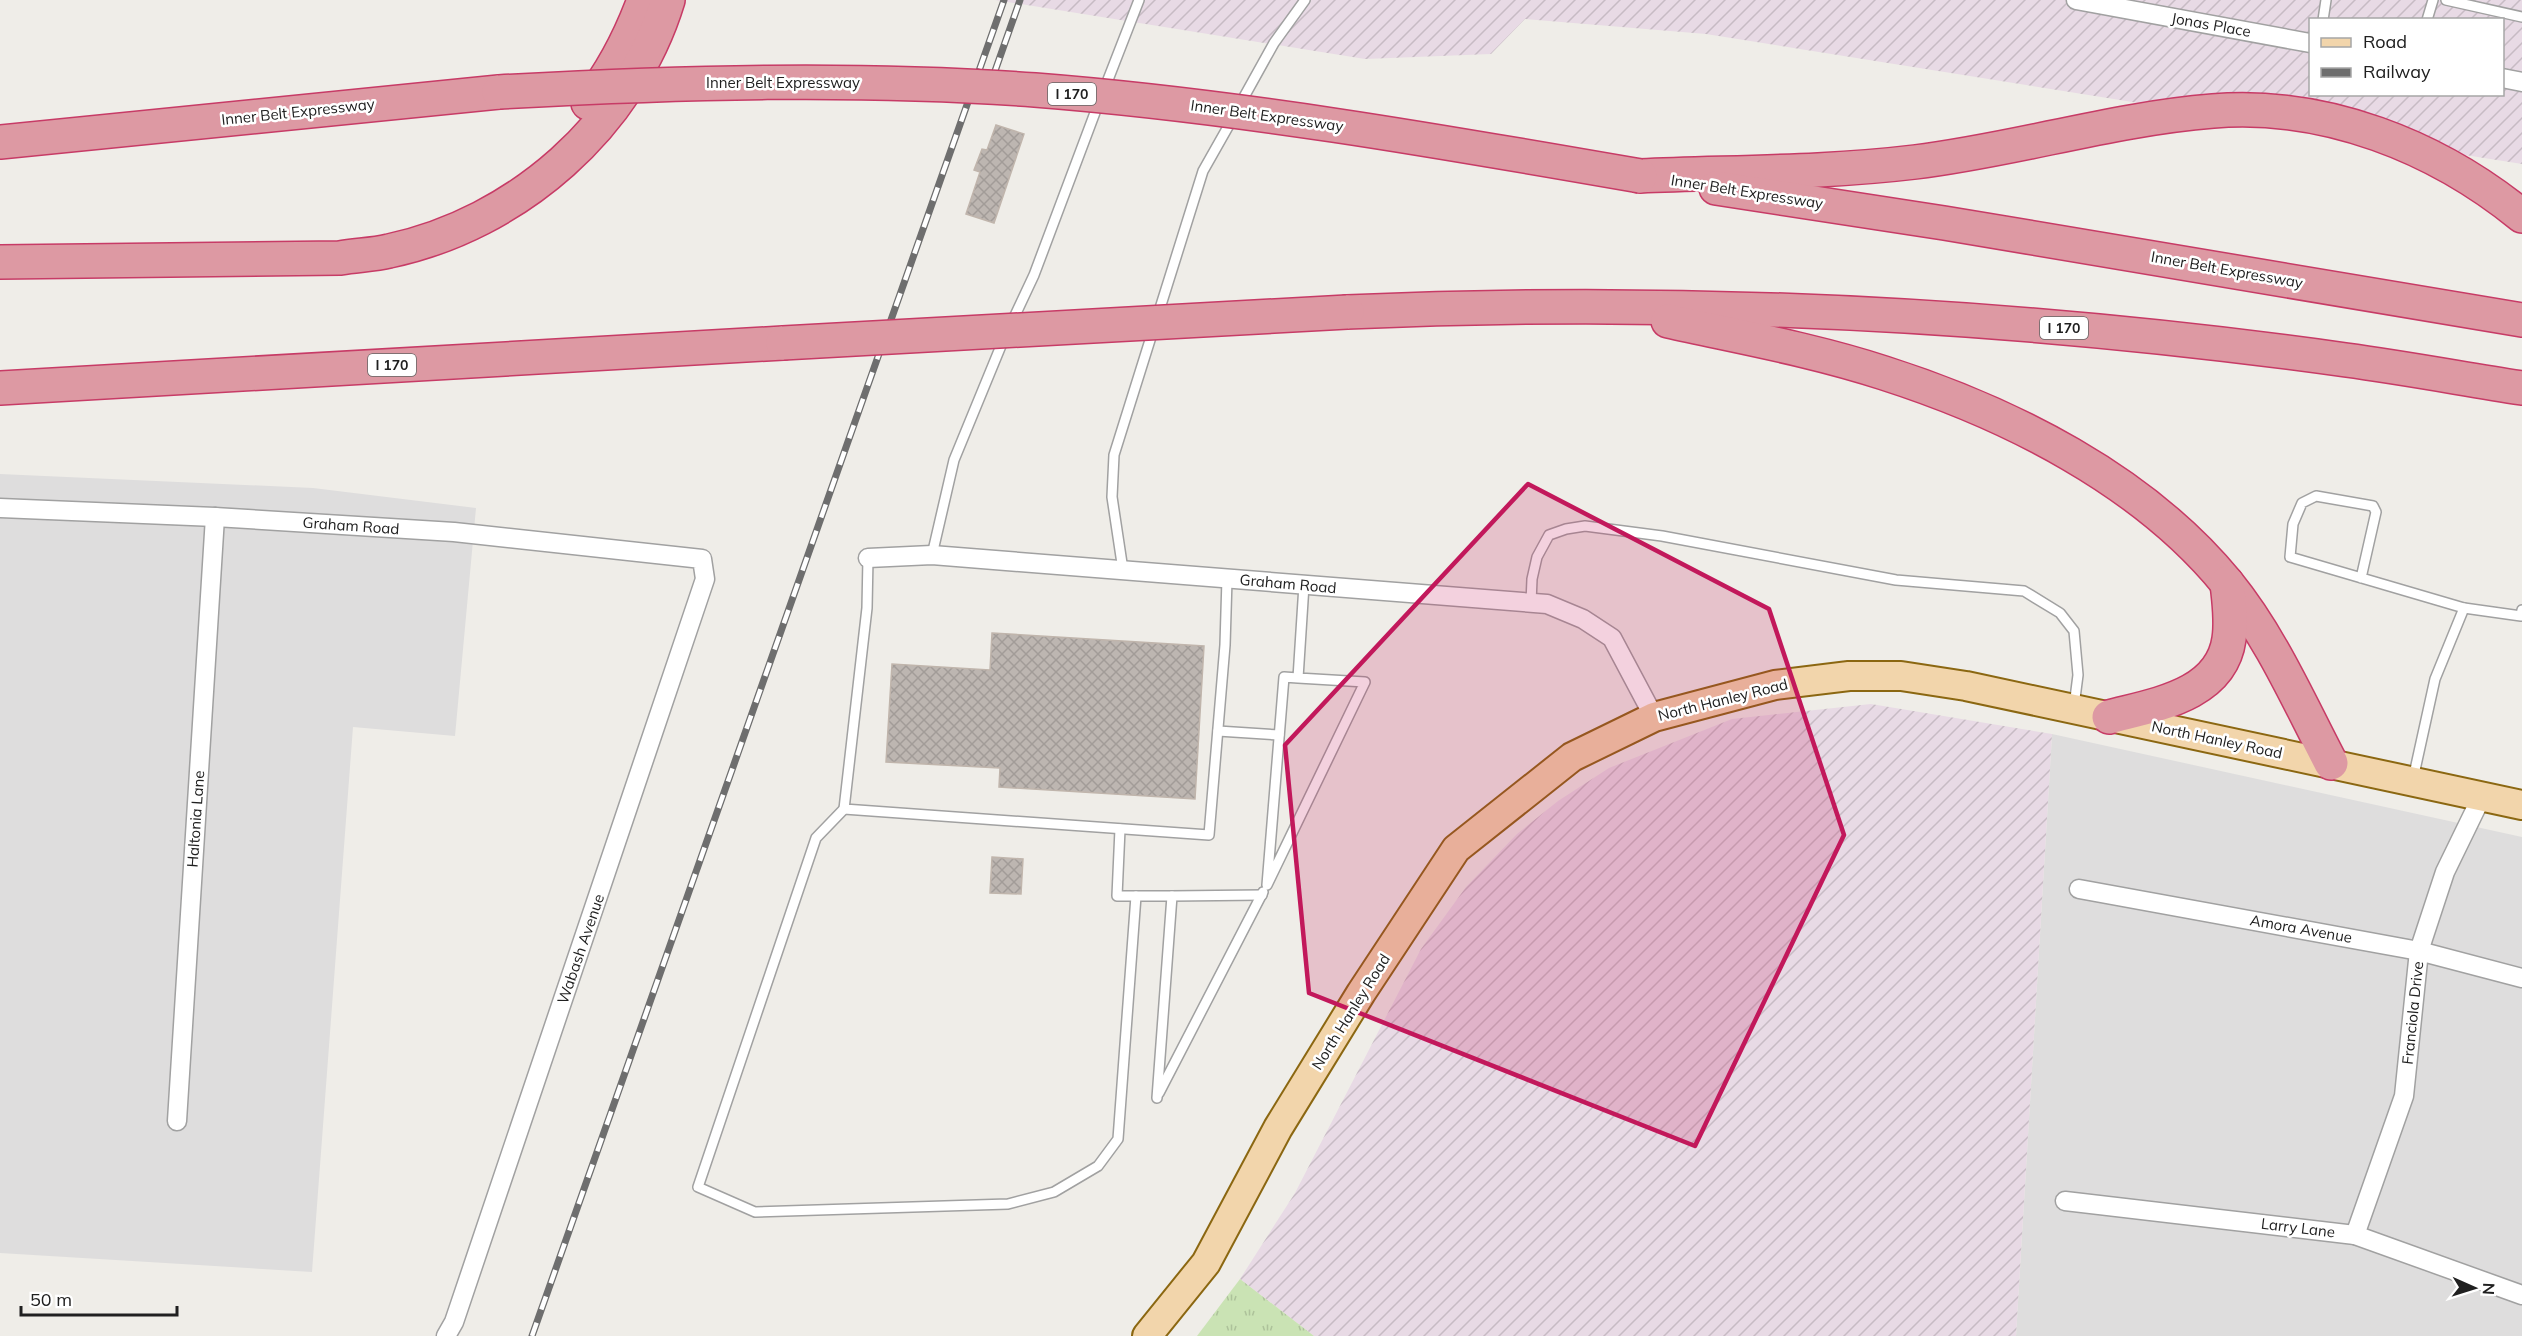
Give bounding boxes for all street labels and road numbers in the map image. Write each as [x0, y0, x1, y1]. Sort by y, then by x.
street label: Jonas Place [2170, 8, 2252, 41]
street label: Inner Belt Expressway [706, 73, 860, 92]
road number: I 170 [1048, 83, 1096, 105]
street label: Inner Belt Expressway [220, 94, 376, 129]
street label: Inner Belt Expressway [1190, 95, 1345, 136]
street label: Inner Belt Expressway [1670, 170, 1825, 213]
street label: Inner Belt Expressway [2150, 247, 2305, 292]
road number: I 170 [2040, 317, 2088, 339]
road number: I 170 [368, 354, 416, 376]
street label: Graham Road [302, 513, 400, 538]
street label: Graham Road [1239, 570, 1337, 597]
street label: North Hanley Road [1656, 674, 1790, 725]
street label: North Hanley Road [2150, 716, 2284, 763]
street label: Haltonia Lane [183, 770, 208, 868]
street label: Wabash Avenue [553, 891, 608, 1006]
street label: Amora Avenue [2249, 910, 2354, 947]
street label: North Hanley Road [1307, 950, 1394, 1073]
street label: Franciola Drive [2398, 960, 2427, 1066]
street label: Larry Lane [2260, 1214, 2336, 1241]

